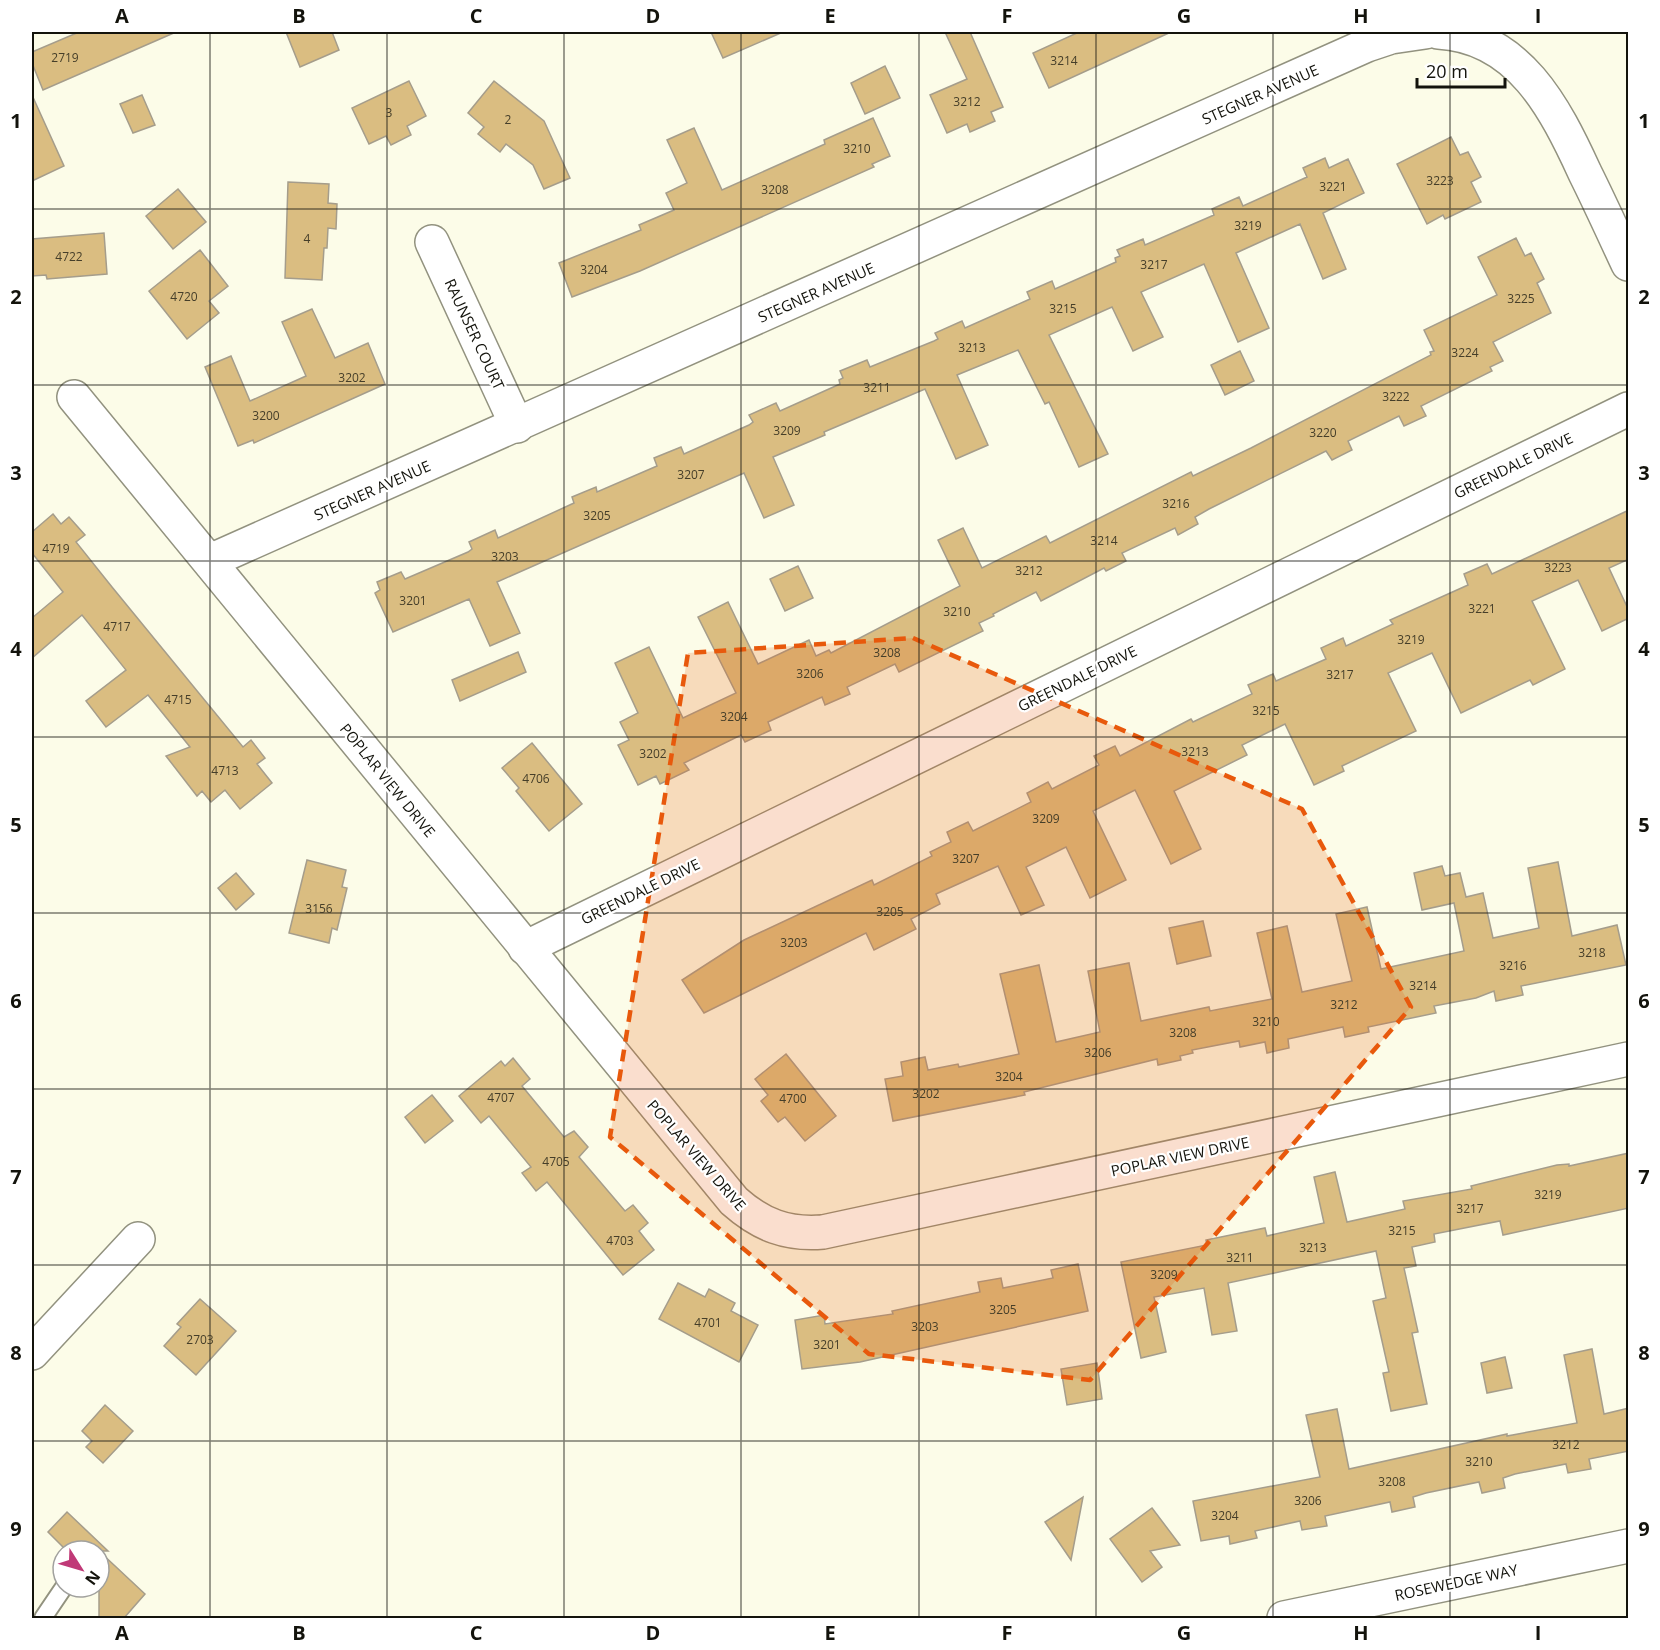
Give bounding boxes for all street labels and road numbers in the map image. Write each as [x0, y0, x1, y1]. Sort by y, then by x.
street label: STEGNER AVENUE [1198, 59, 1322, 129]
street label: STEGNER AVENUE [754, 257, 878, 327]
street label: RAUNSER COURT [441, 275, 510, 393]
street label: GREENDALE DRIVE [1450, 427, 1576, 503]
street label: STEGNER AVENUE [310, 455, 434, 525]
street label: GREENDALE DRIVE [1014, 640, 1140, 716]
street label: POPLAR VIEW DRIVE [336, 719, 440, 841]
street label: GREENDALE DRIVE [577, 853, 703, 929]
street label: POPLAR VIEW DRIVE [643, 1095, 751, 1215]
street label: POPLAR VIEW DRIVE [1109, 1132, 1251, 1180]
street label: ROSEWEDGE WAY [1393, 1559, 1520, 1605]

